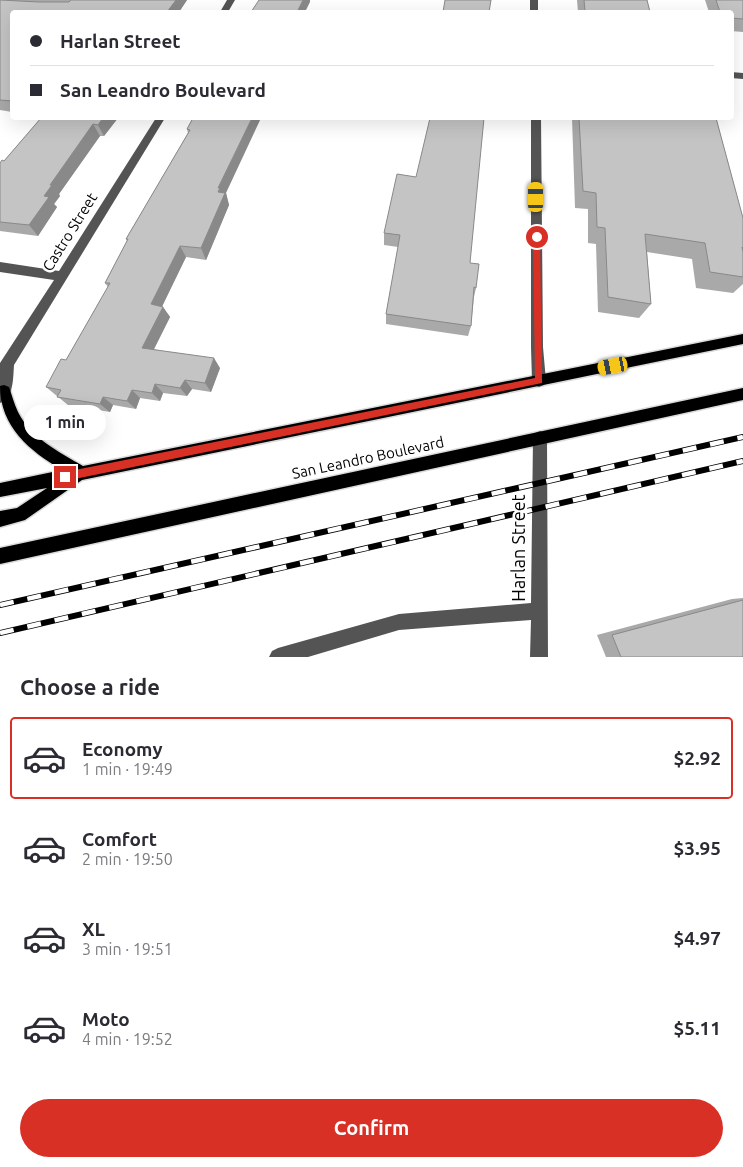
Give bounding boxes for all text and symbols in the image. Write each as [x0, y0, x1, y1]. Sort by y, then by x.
text: Harlan Street [60, 30, 181, 52]
text: San Leandro Boulevard [60, 79, 266, 101]
car [528, 182, 543, 212]
street label: Castro Street [39, 189, 100, 274]
route start [526, 226, 548, 248]
car [596, 356, 629, 376]
callout: 1 min [24, 404, 106, 440]
text: 1 min [45, 413, 85, 431]
street label: San Leandro Boulevard [290, 433, 445, 482]
route end [54, 466, 76, 488]
street label: Harlan Street [508, 494, 528, 602]
text: Choose a ride [20, 674, 160, 699]
icon: car [22, 736, 67, 781]
text: Economy [82, 738, 163, 760]
text: $2.92 [673, 747, 721, 769]
text: 1 min · 19:49 [82, 760, 173, 778]
icon: car [22, 826, 67, 871]
text: Comfort [82, 828, 157, 850]
text: $3.95 [673, 837, 721, 859]
text: 2 min · 19:50 [82, 850, 173, 868]
icon: car [22, 916, 67, 961]
text: XL [82, 918, 105, 940]
text: $4.97 [673, 927, 721, 949]
text: 3 min · 19:51 [82, 940, 173, 958]
icon: car [22, 1006, 67, 1051]
text: Moto [82, 1008, 130, 1030]
text: $5.11 [673, 1017, 721, 1039]
text: 4 min · 19:52 [82, 1030, 173, 1048]
button: Confirm [20, 1099, 723, 1157]

